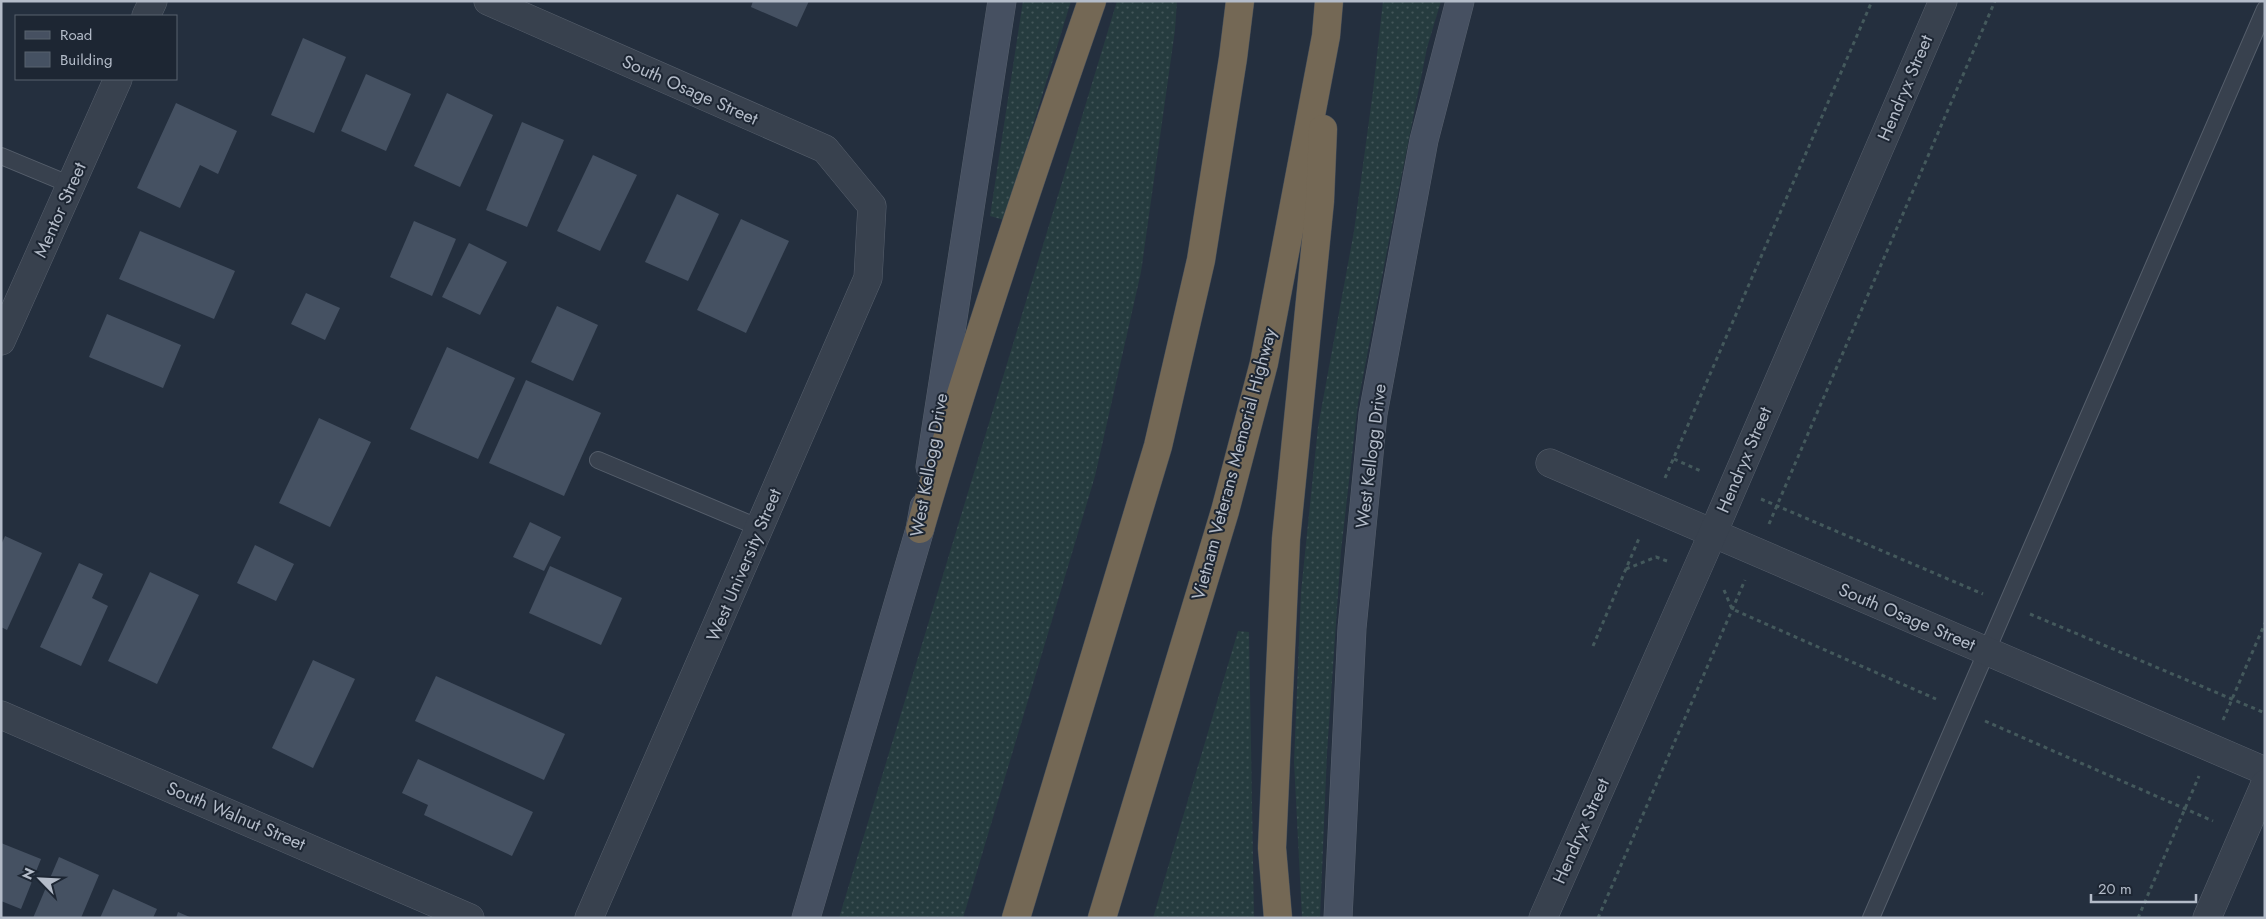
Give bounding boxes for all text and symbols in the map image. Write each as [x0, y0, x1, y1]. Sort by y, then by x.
legend [15, 15, 178, 80]
text: Road [60, 24, 92, 46]
street label: Hendryx Street [1871, 30, 1939, 145]
street label: South Osage Street [618, 48, 763, 132]
text: Building [60, 49, 112, 71]
street label: Mentor Street [27, 158, 93, 262]
street label: Vietnam Veterans Memorial Highway [1185, 325, 1283, 603]
street label: West Kellogg Drive [1349, 382, 1393, 530]
street label: West Kellogg Drive [904, 391, 954, 539]
street label: Hendryx Street [1710, 402, 1778, 517]
street label: West University Street [700, 484, 788, 645]
street label: South Osage Street [1835, 576, 1980, 658]
street label: Hendryx Street [1546, 774, 1616, 888]
street label: South Walnut Street [162, 775, 310, 857]
north arrow [15, 854, 65, 904]
text: N [17, 865, 40, 883]
scale bar [2091, 872, 2196, 904]
text: 20 m [2098, 878, 2132, 900]

